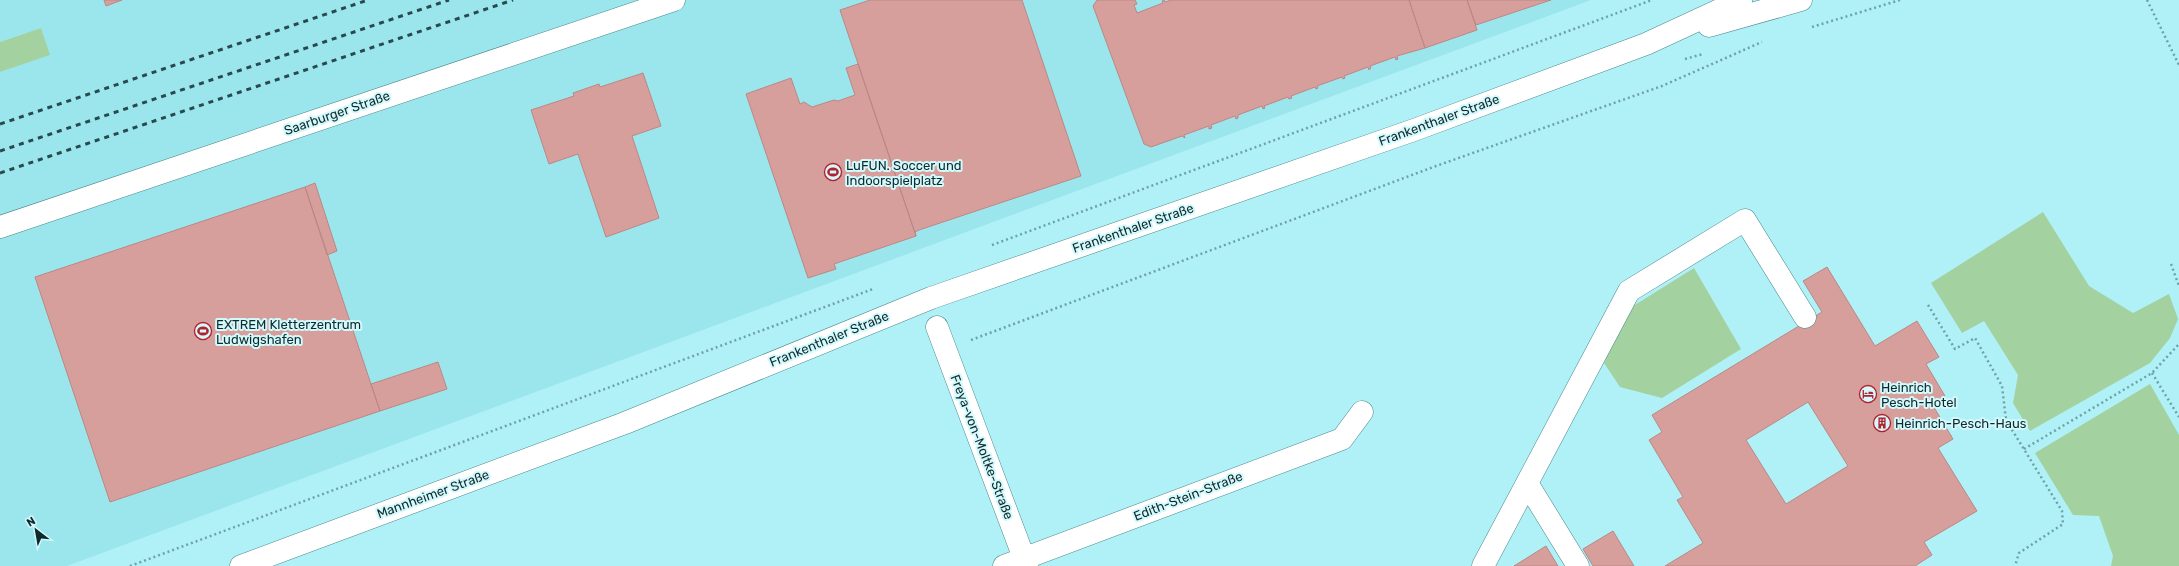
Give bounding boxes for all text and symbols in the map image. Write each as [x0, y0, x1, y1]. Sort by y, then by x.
street label: Saarburger Straße [282, 88, 392, 139]
street label: Frankenthaler Straße [1377, 91, 1501, 149]
place label: LuFUN. Soccer und Indoorspielplatz [846, 158, 962, 188]
sports icon: LuFUN. Soccer und Indoorspielplatz [823, 162, 843, 182]
street label: Frankenthaler Straße [1070, 200, 1196, 256]
street label: Frankenthaler Straße [767, 308, 891, 370]
place label: EXTREM Kletterzentrum Ludwigshafen [216, 317, 361, 348]
sports icon: EXTREM Kletterzentrum Ludwigshafen [193, 321, 213, 341]
street label: Freya-von-Moltke-Straße [947, 373, 1017, 521]
place label: Heinrich Pesch-Hotel [1881, 380, 1957, 410]
hotel icon: Heinrich Pesch-Hotel [1858, 384, 1878, 404]
building icon: Heinrich-Pesch-Haus [1872, 413, 1892, 433]
place label: Heinrich-Pesch-Haus [1895, 416, 2027, 431]
street label: Mannheimer Straße [375, 467, 491, 521]
street label: Edith-Stein-Straße [1131, 468, 1245, 524]
north arrow [16, 510, 56, 550]
text: N [24, 514, 38, 529]

